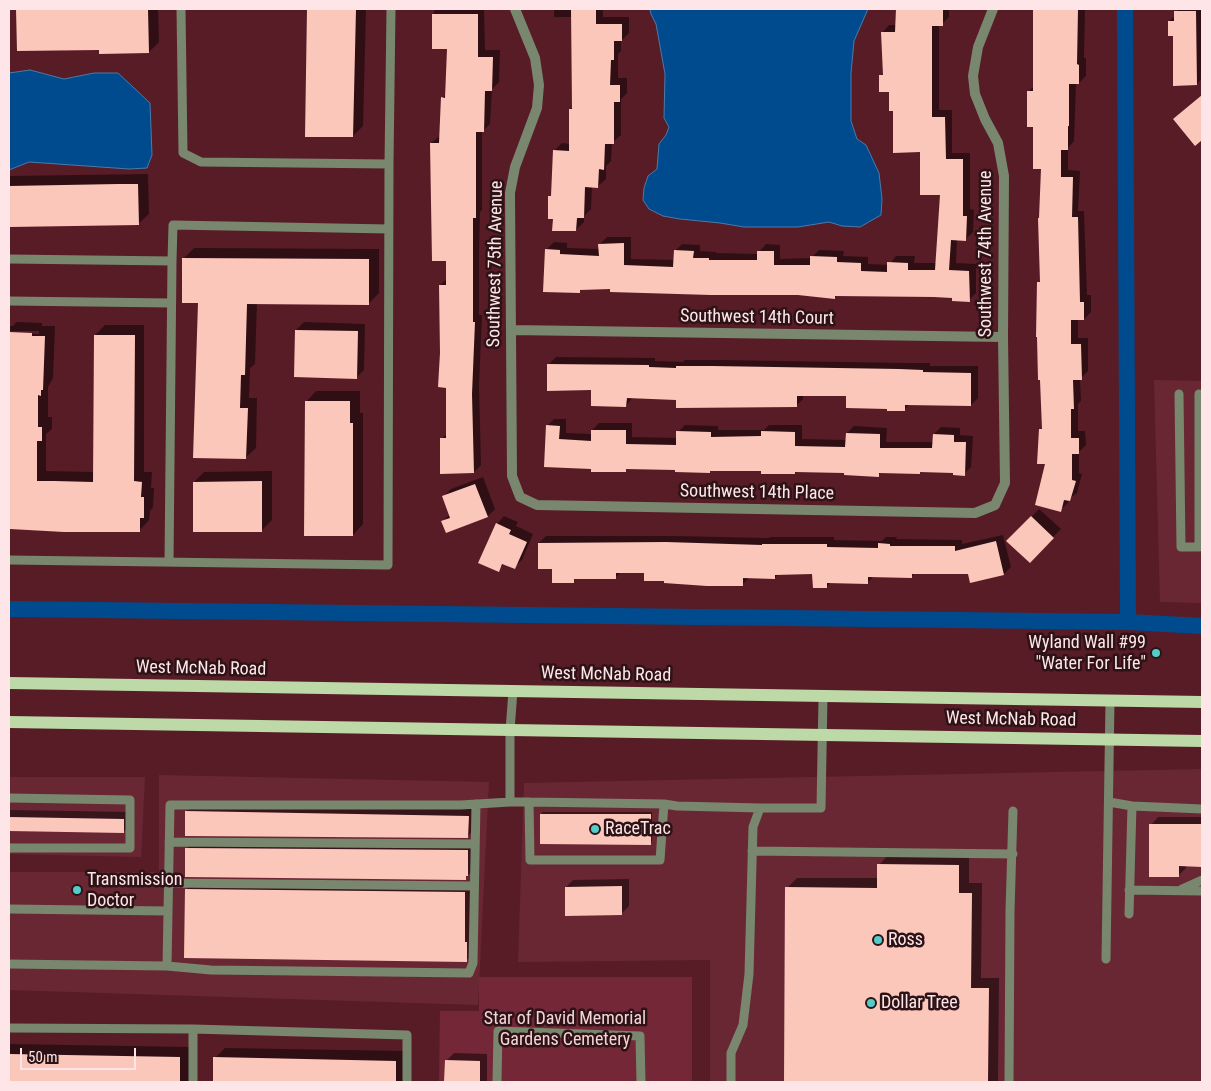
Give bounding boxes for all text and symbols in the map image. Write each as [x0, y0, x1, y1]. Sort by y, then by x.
street label: Southwest 74th Avenue [975, 171, 997, 337]
street label: Southwest 75th Avenue [484, 181, 508, 347]
street label: Southwest 14th Court [680, 306, 834, 330]
street label: Southwest 14th Place [680, 481, 834, 505]
place label: Wyland Wall #99 "Water For Life" [1028, 632, 1146, 674]
marker: Wyland Wall #99 "Water For Life" [1150, 647, 1162, 659]
street label: West McNab Road [136, 657, 266, 681]
street label: West McNab Road [541, 663, 671, 687]
street label: West McNab Road [946, 708, 1076, 732]
place label: RaceTrac [605, 818, 671, 840]
marker: RaceTrac [589, 823, 601, 835]
place label: Transmission Doctor [87, 869, 182, 912]
marker: Transmission Doctor [71, 884, 83, 896]
place label: Ross [888, 929, 923, 951]
marker: Ross [872, 934, 884, 946]
place label: Dollar Tree [881, 992, 958, 1014]
marker: Dollar Tree [865, 997, 877, 1009]
park label: Star of David Memorial Gardens Cemetery [484, 1008, 646, 1050]
scale bar [22, 1038, 139, 1070]
text: 50 m [28, 1048, 58, 1066]

